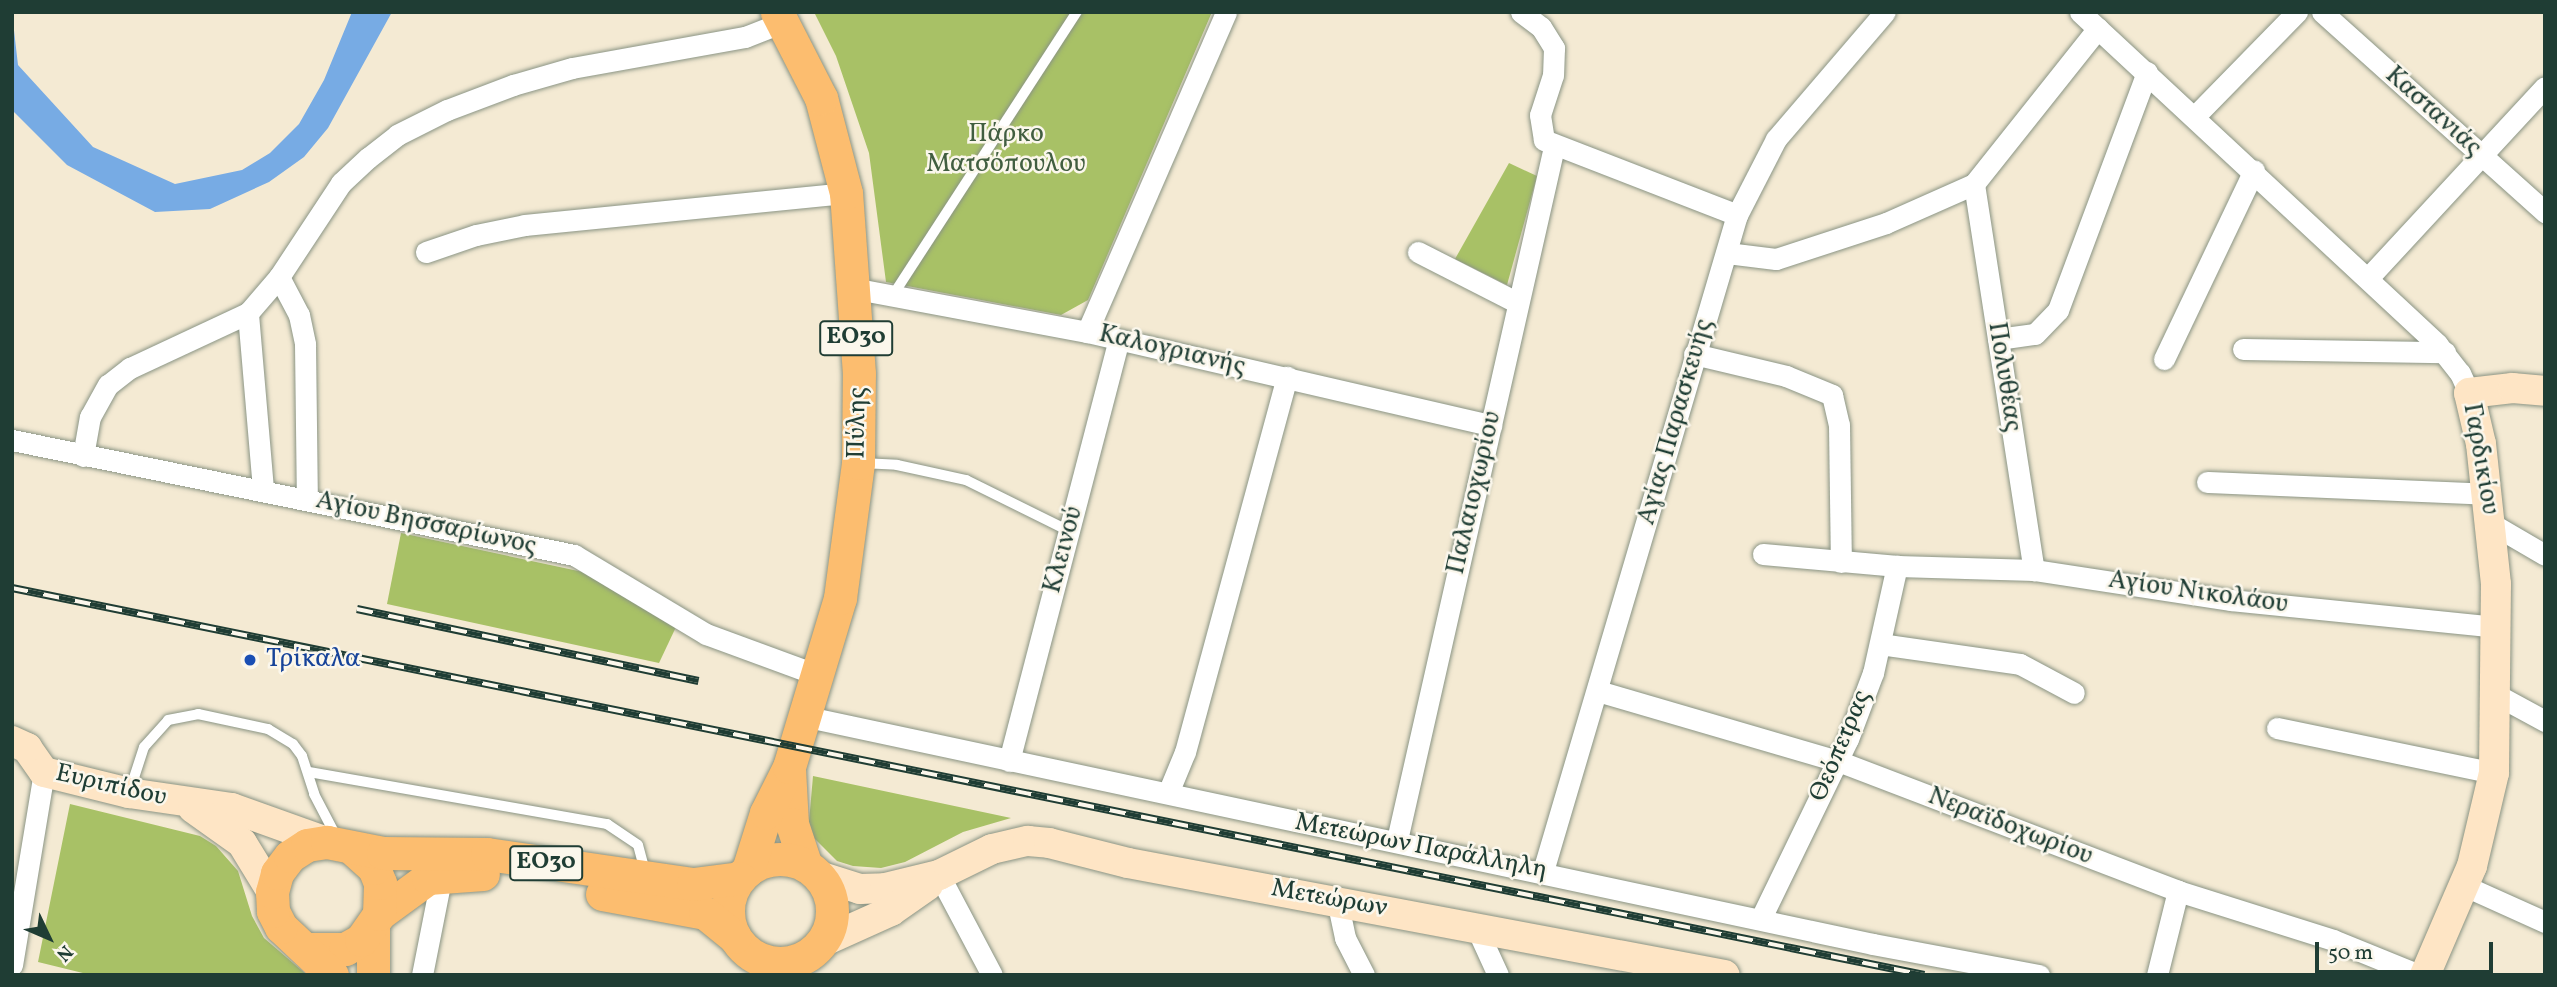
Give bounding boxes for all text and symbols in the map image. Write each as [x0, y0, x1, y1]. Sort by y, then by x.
street label: Καστανιάς [2378, 60, 2488, 164]
park label: Πάρκο Ματσόπουλου [926, 119, 1086, 180]
street label: Αγίας Παρασκευής [1632, 315, 1720, 529]
road number: ΕΟ30 [818, 318, 894, 358]
street label: Καλογριανής [1096, 319, 1248, 383]
street label: Πολυθέας [1980, 320, 2028, 434]
street label: Πύλης [842, 387, 874, 459]
street label: Γαρδικίου [2455, 401, 2505, 517]
street label: Παλαιοχωρίου [1441, 408, 1509, 578]
street label: Αγίου Βησσαρίωνος [313, 485, 539, 563]
street label: Κλεινού [1037, 503, 1091, 597]
street label: Αγίου Νικολάου [2106, 565, 2290, 621]
place label: Τρίκαλα [266, 644, 361, 676]
marker: Τρίκαλα [240, 650, 260, 670]
street label: Θεόπετρας [1804, 685, 1878, 807]
street label: Ευριπίδου [52, 758, 170, 814]
street label: Νεραϊδοχωρίου [1923, 781, 2097, 873]
street label: Μετεώρων Παράλληλη [1292, 807, 1550, 887]
road number: ΕΟ30 [508, 842, 584, 884]
street label: Μετεώρων [1269, 873, 1389, 925]
north arrow [14, 903, 84, 973]
scale bar [2319, 928, 2498, 972]
text: N [50, 939, 78, 967]
text: 50 m [2328, 939, 2373, 968]

